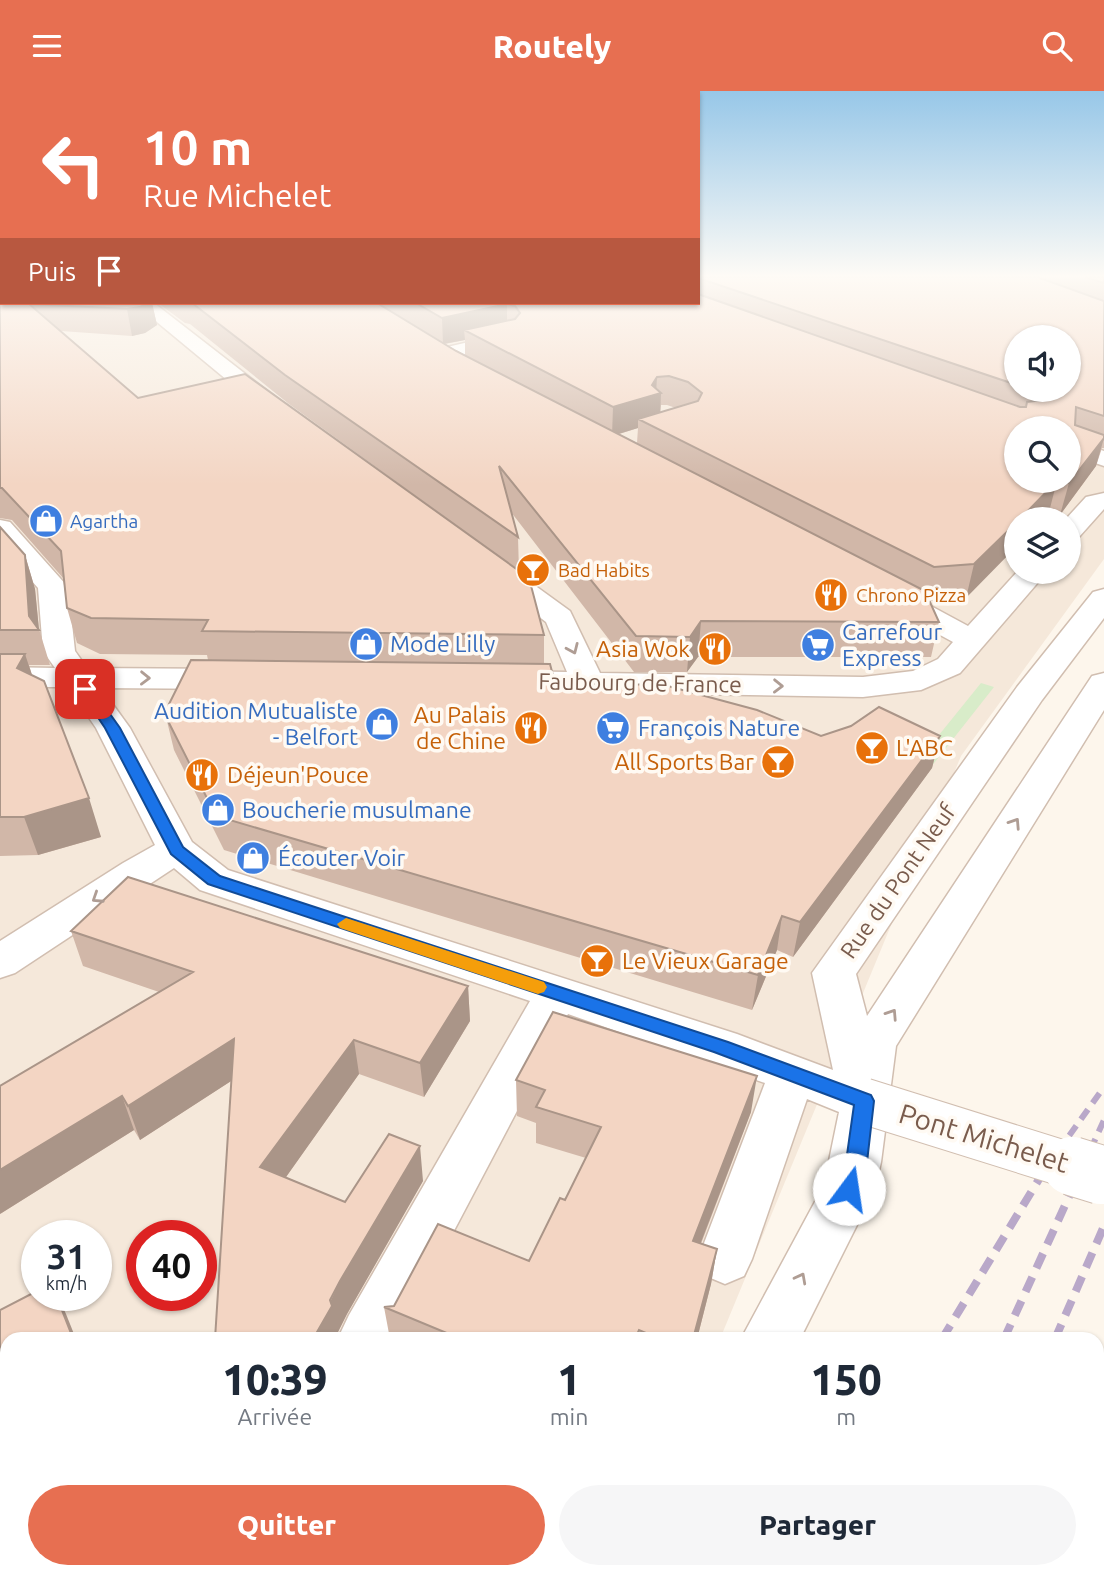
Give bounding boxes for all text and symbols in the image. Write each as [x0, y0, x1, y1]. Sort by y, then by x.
icon: menu [28, 27, 66, 65]
icon: search [1038, 27, 1076, 65]
text: Routely [493, 28, 611, 64]
icon: left [28, 119, 119, 210]
text: 10 m [143, 119, 252, 174]
text: Rue Michelet [143, 177, 331, 213]
icon: arrive [90, 252, 128, 290]
text: Puis [28, 257, 76, 286]
map controls [1004, 325, 1081, 584]
button: sound [1004, 325, 1081, 402]
button: search [1004, 416, 1081, 493]
shop icon: Agartha [27, 502, 65, 540]
button: layers [1004, 507, 1081, 584]
place label: Agartha [70, 510, 138, 532]
bar icon: Bad Habits [514, 551, 552, 589]
place label: Bad Habits [558, 559, 650, 581]
restaurant icon: Chrono Pizza [812, 576, 850, 614]
place label: Chrono Pizza [856, 584, 966, 606]
place label: Carrefour Express [842, 619, 942, 670]
shop icon: Mode Lilly [347, 625, 385, 663]
supermarket icon: Carrefour Express [799, 626, 837, 664]
restaurant icon: Asia Wok [696, 630, 734, 668]
place label: Mode Lilly [390, 631, 495, 656]
place label: Asia Wok [596, 636, 690, 661]
one-way arrow [565, 642, 579, 655]
pin [55, 659, 115, 719]
street label: Faubourg de France [538, 668, 742, 697]
icon: arrive [66, 670, 104, 708]
one-way arrow [140, 670, 151, 686]
one-way arrow [773, 678, 784, 693]
place label: Audition Mutualiste - Belfort [154, 698, 358, 749]
place label: Au Palais de Chine [414, 702, 506, 753]
shop icon: Audition Mutualiste - Belfort [363, 705, 401, 743]
restaurant icon: Au Palais de Chine [512, 709, 550, 747]
supermarket icon: François Nature [594, 709, 632, 747]
place label: François Nature [638, 715, 800, 740]
bar icon: L'ABC [853, 729, 891, 767]
place label: L'ABC [896, 735, 953, 760]
bar icon: All Sports Bar [759, 743, 797, 781]
place label: All Sports Bar [615, 749, 754, 774]
restaurant icon: Déjeun'Pouce [183, 756, 221, 794]
place label: Déjeun'Pouce [227, 762, 369, 787]
shop icon: Boucherie musulmane [199, 791, 237, 829]
place label: Boucherie musulmane [242, 797, 472, 822]
street label: Rue du Pont Neuf [835, 799, 960, 963]
one-way arrow [1006, 817, 1019, 830]
shop icon: Écouter Voir [234, 839, 272, 877]
place label: Écouter Voir [278, 844, 406, 870]
one-way arrow [92, 890, 105, 903]
bar icon: Le Vieux Garage [578, 942, 616, 980]
place label: Le Vieux Garage [622, 948, 789, 973]
one-way arrow [883, 1009, 896, 1022]
street label: Pont Michelet [896, 1097, 1073, 1178]
position arrow [812, 1152, 886, 1226]
speed limit sign: 40 [126, 1220, 217, 1311]
text: 31 [47, 1236, 86, 1276]
text: km/h [46, 1273, 87, 1293]
one-way arrow [793, 1273, 807, 1286]
text: 10:39 [222, 1356, 327, 1403]
text: 1 [557, 1356, 581, 1403]
text: 150 [811, 1356, 882, 1403]
text: Arrivée [238, 1404, 312, 1429]
text: min [550, 1404, 588, 1429]
text: m [836, 1404, 856, 1429]
button: Quitter [28, 1485, 545, 1565]
button: Partager [559, 1485, 1076, 1565]

